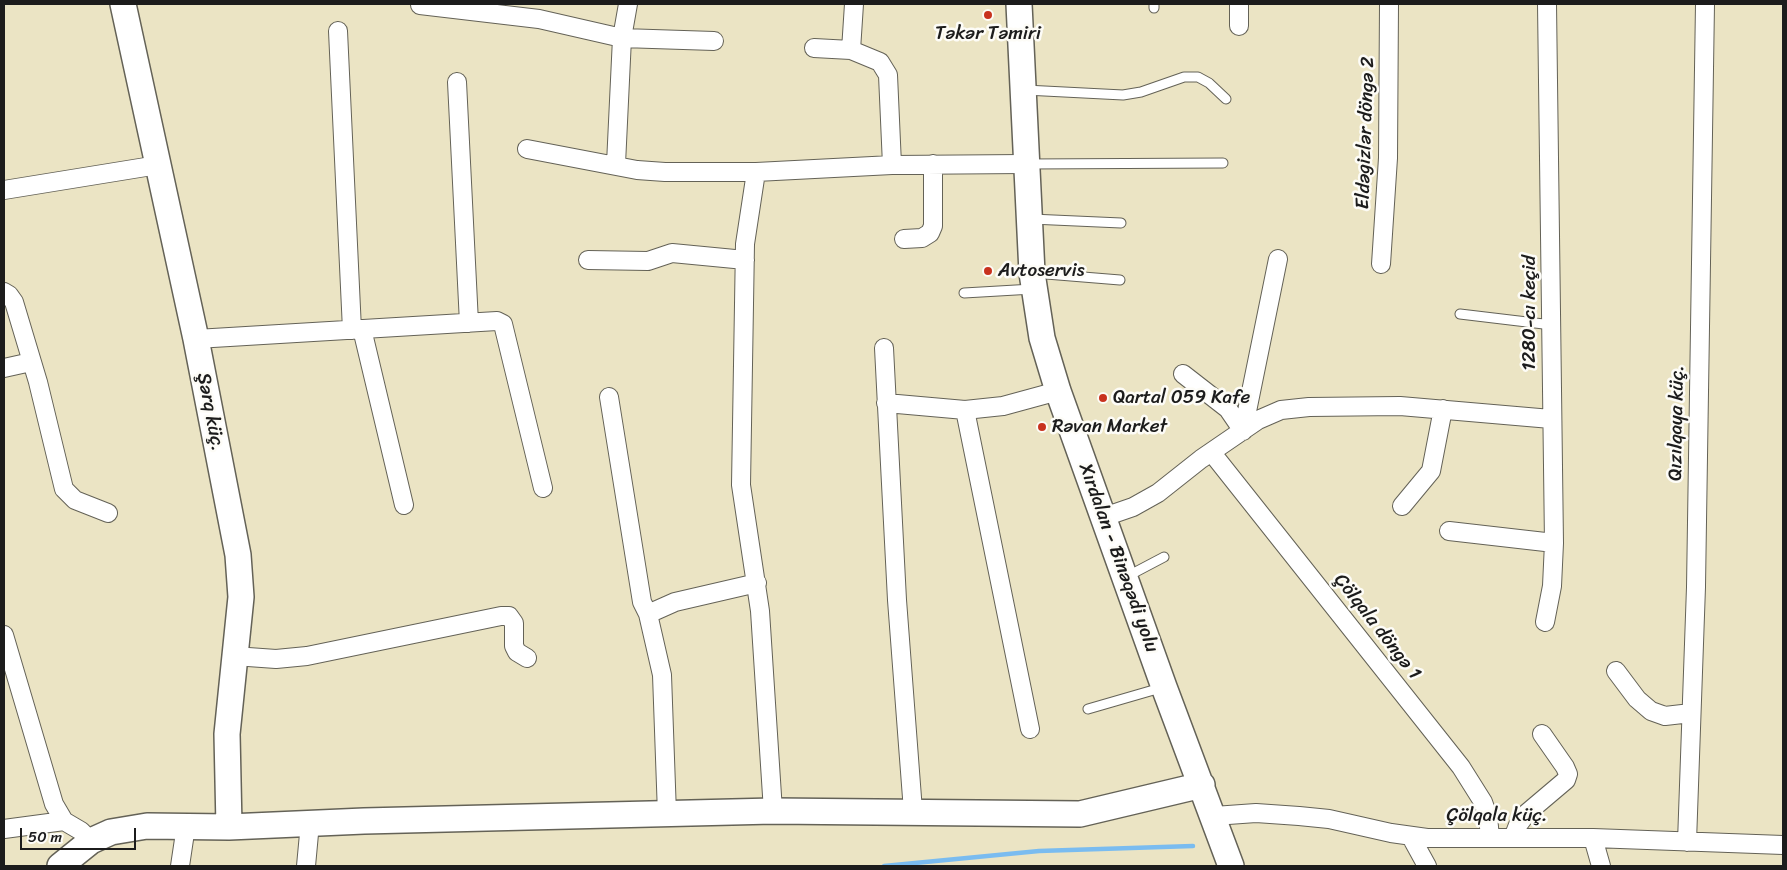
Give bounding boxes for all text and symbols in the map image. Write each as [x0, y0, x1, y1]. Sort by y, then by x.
marker: Təkər Təmiri [982, 9, 994, 21]
place label: Təkər Təmiri [935, 23, 1041, 45]
street label: Eldəgizlər döngə 2 [1352, 56, 1380, 210]
street label: 1280-cı keçid [1519, 255, 1541, 371]
place label: Avtoservis [998, 260, 1084, 282]
marker: Avtoservis [982, 265, 994, 277]
street label: Qızılqaya küç. [1665, 365, 1689, 481]
street label: Şərq küç. [191, 371, 229, 453]
place label: Qartal 059 Kafe [1113, 387, 1250, 409]
marker: Qartal 059 Kafe [1097, 392, 1109, 404]
place label: Rəvan Market [1052, 416, 1167, 438]
marker: Rəvan Market [1036, 421, 1048, 433]
street label: Xırdalan - Binəqədi yolu [1073, 460, 1163, 656]
street label: Çölqala döngə 1 [1329, 570, 1425, 684]
street label: Çölqala küç. [1446, 805, 1548, 827]
scale bar [22, 818, 139, 850]
text: 50 m [28, 824, 62, 850]

